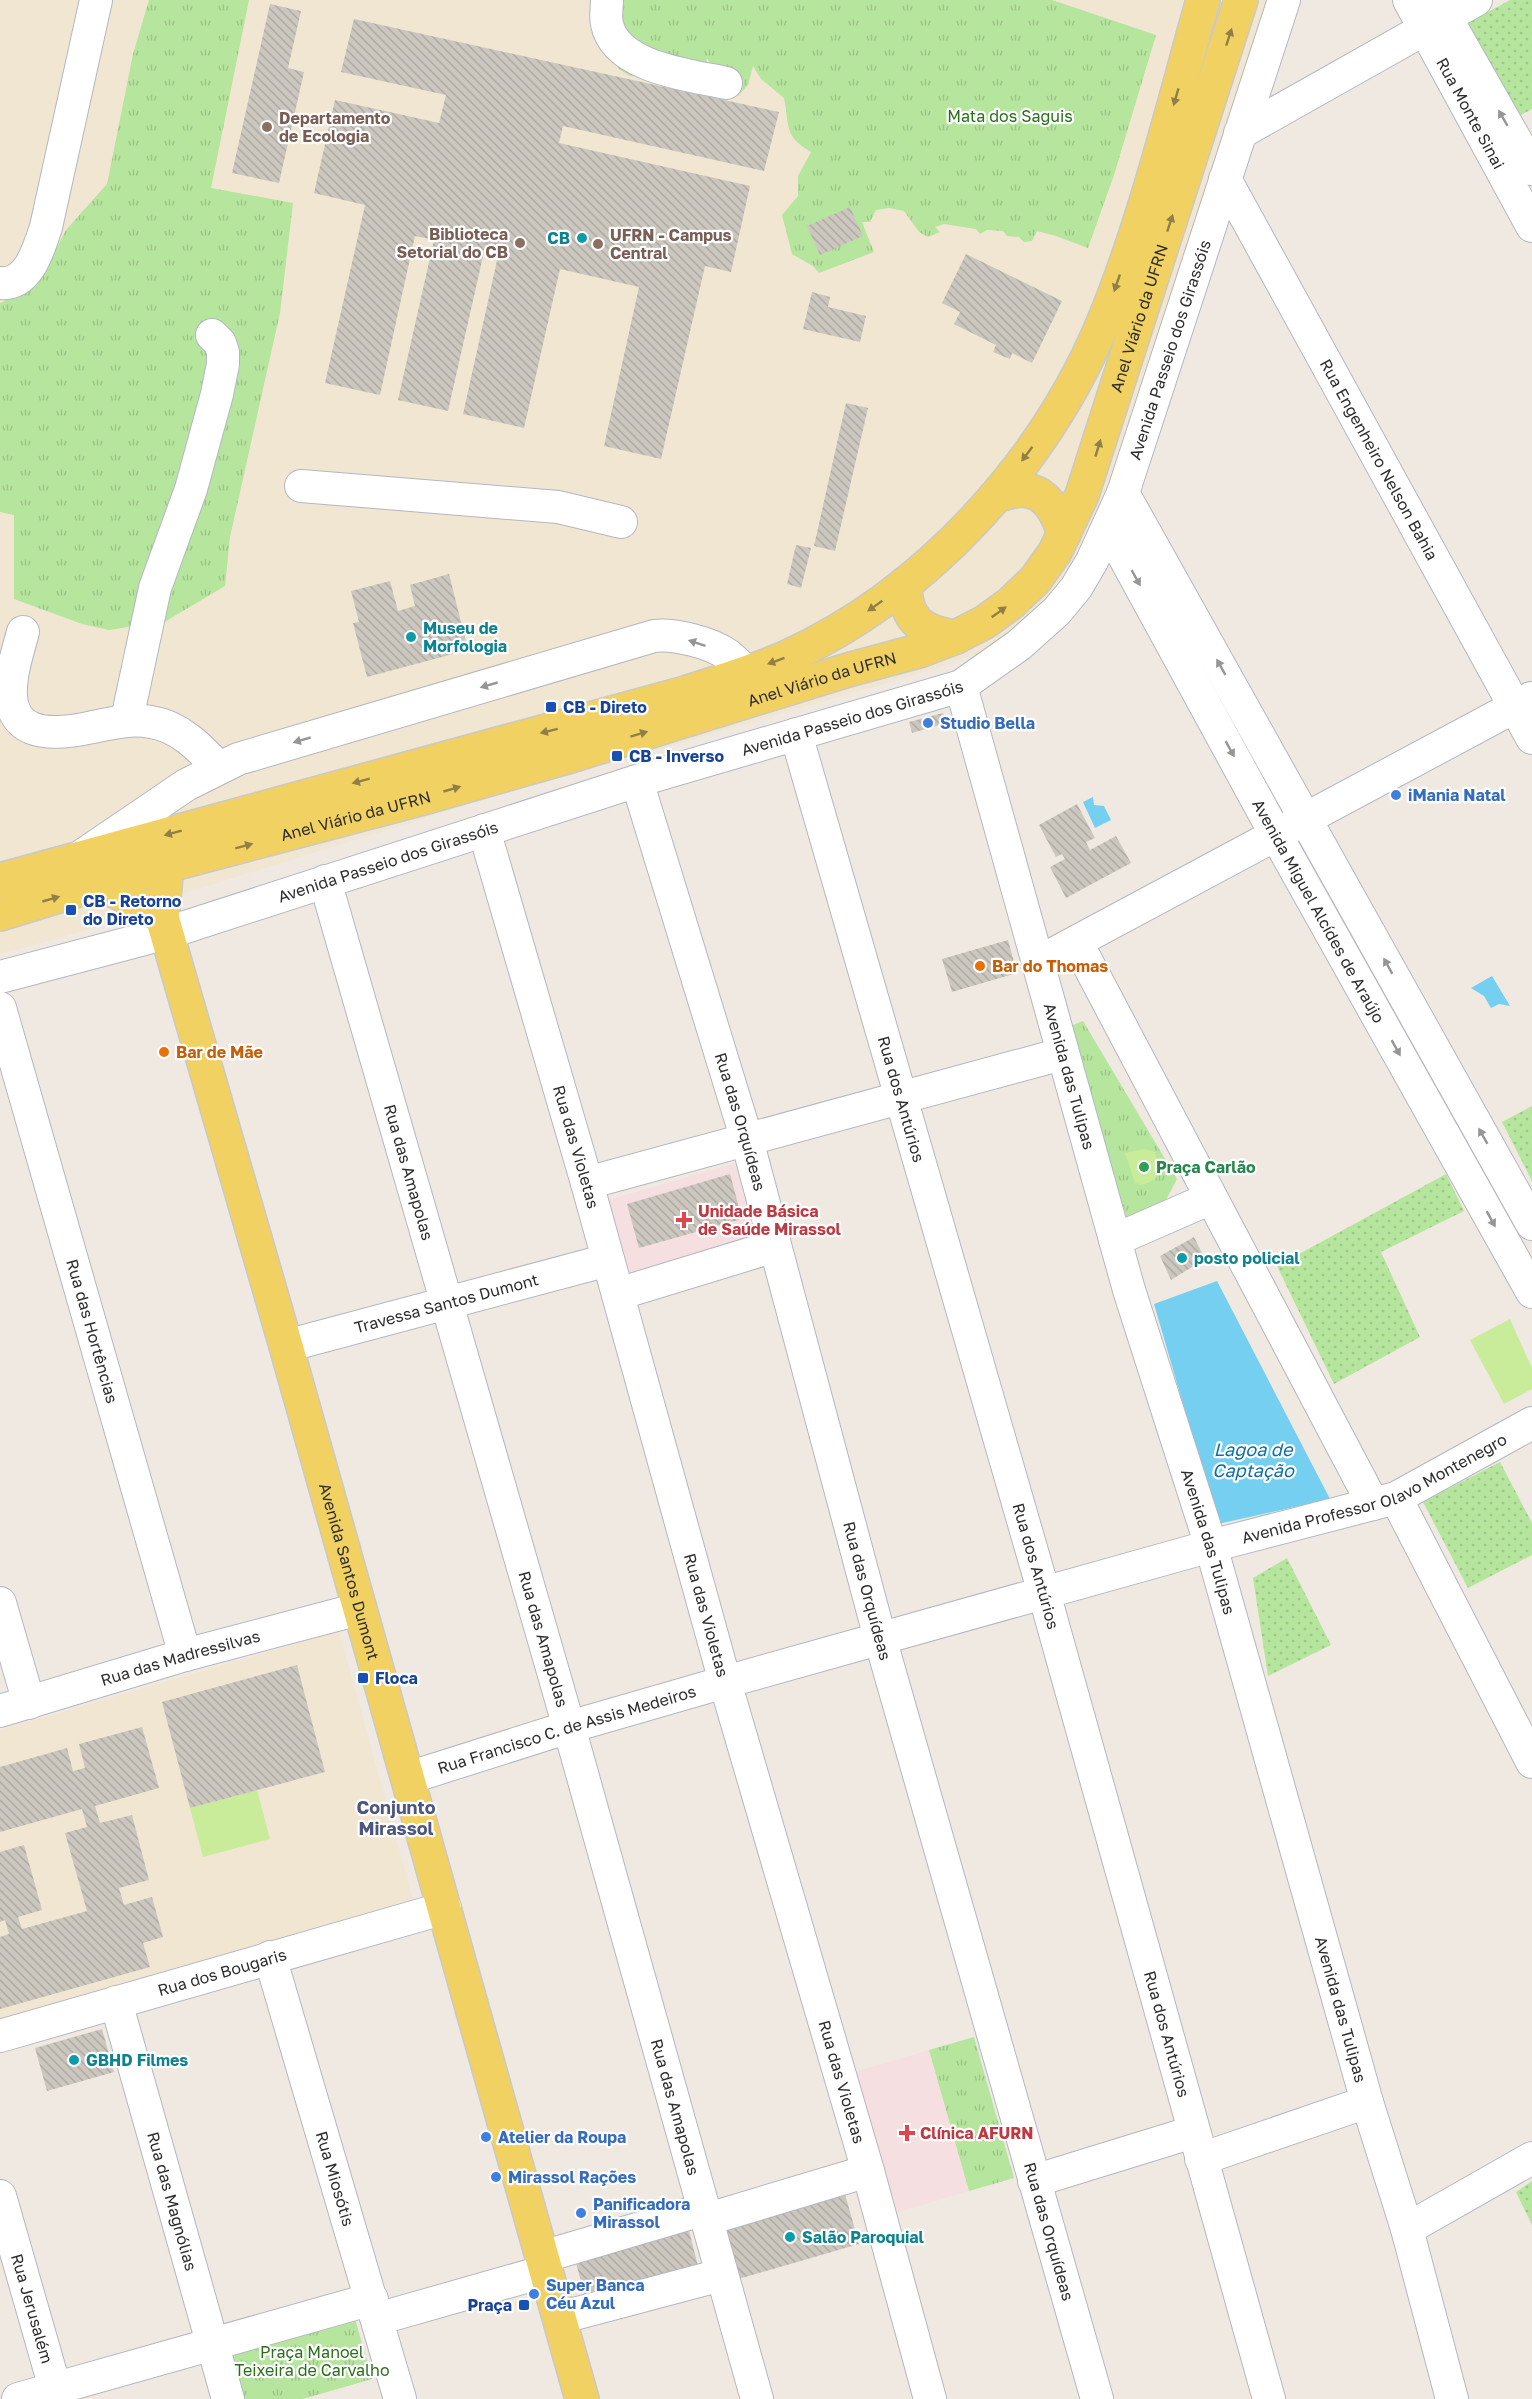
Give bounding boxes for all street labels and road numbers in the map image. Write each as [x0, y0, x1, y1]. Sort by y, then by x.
street label: Rua Monte Sinai [1432, 54, 1509, 172]
street label: Avenida Passeio dos Girassóis [1125, 237, 1215, 462]
street label: Anel Viário da UFRN [1106, 242, 1172, 395]
street label: Rua Engenheiro Nelson Bahia [1316, 355, 1442, 564]
street label: Anel Viário da UFRN [745, 647, 899, 711]
street label: Avenida Passeio dos Girassóis [739, 676, 966, 760]
street label: Anel Viário da UFRN [278, 786, 433, 845]
street label: Avenida Miguel Alcídes de Araújo [1248, 796, 1389, 1026]
street label: Avenida Passeio dos Girassóis [275, 817, 501, 906]
street label: Avenida das Tulipas [1040, 1001, 1099, 1152]
street label: Rua dos Antúrios [874, 1034, 929, 1165]
street label: Rua das Orquídeas [711, 1050, 770, 1193]
street label: Rua das Violetas [549, 1083, 604, 1211]
street label: Rua das Amapolas [380, 1102, 438, 1243]
street label: Rua das Hortências [62, 1257, 122, 1405]
street label: Travessa Santos Dumont [352, 1269, 541, 1337]
street label: Avenida Professor Olavo Montenegro [1240, 1429, 1510, 1548]
street label: Avenida das Tulipas [1177, 1466, 1240, 1617]
street label: Avenida Santos Dumont [315, 1481, 384, 1662]
street label: Rua dos Antúrios [1009, 1501, 1064, 1631]
street label: Rua das Orquídeas [839, 1519, 896, 1663]
street label: Rua das Violetas [680, 1551, 733, 1679]
street label: Rua das Amapolas [515, 1569, 573, 1709]
street label: Rua das Madressilvas [98, 1626, 262, 1690]
street label: Rua Francisco C. de Assis Medeiros [435, 1681, 698, 1778]
street label: Avenida das Tulipas [1311, 1934, 1371, 2085]
street label: Rua dos Bougaris [155, 1944, 289, 2000]
street label: Rua dos Antúrios [1140, 1969, 1194, 2100]
street label: Rua das Violetas [814, 2018, 869, 2146]
street label: Rua das Amapolas [647, 2036, 704, 2177]
street label: Rua das Magnólias [143, 2129, 201, 2273]
street label: Rua Miosótis [312, 2129, 359, 2229]
street label: Rua das Orquídeas [1020, 2160, 1078, 2303]
street label: Rua Jerusalém [7, 2251, 57, 2366]

